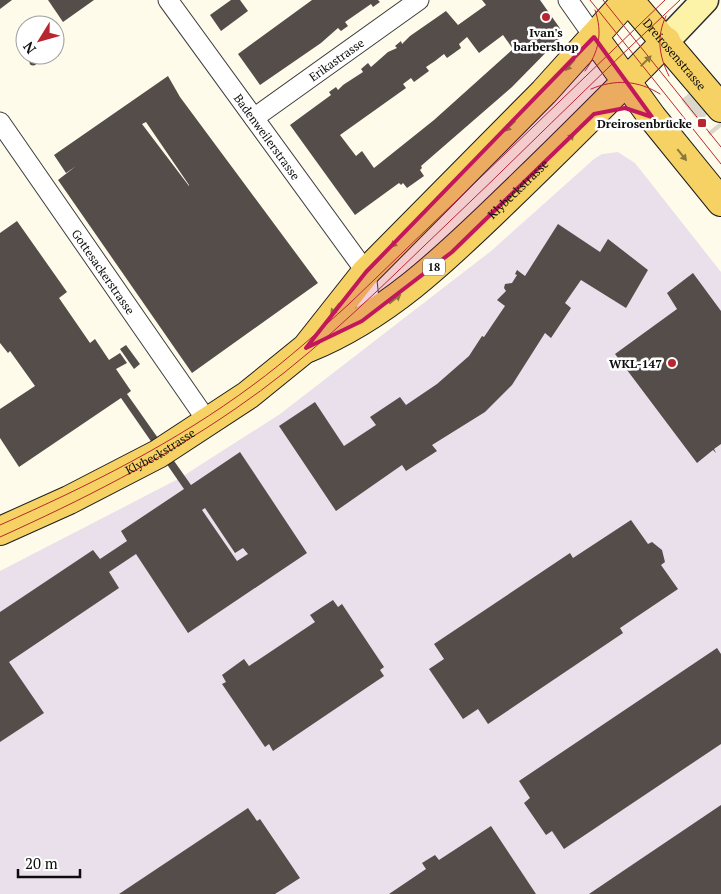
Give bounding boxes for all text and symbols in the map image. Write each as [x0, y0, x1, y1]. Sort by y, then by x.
marker: Ivan's barbershop [540, 11, 552, 23]
north arrow [15, 15, 65, 65]
street label: Dreirosenstrasse [640, 15, 710, 93]
place label: Ivan's barbershop [512, 25, 579, 54]
street label: Erikastrasse [306, 34, 367, 84]
text: N [18, 38, 40, 58]
one-way arrow [640, 55, 652, 67]
one-way arrow [564, 58, 575, 71]
street label: Badenweilerstrasse [231, 91, 304, 183]
place label: Dreirosenbrücke [597, 116, 693, 131]
marker: Dreirosenbrücke [696, 117, 708, 129]
one-way arrow [504, 120, 516, 132]
one-way arrow [563, 133, 575, 145]
one-way arrow [677, 148, 688, 161]
street label: Klybeckstrasse [484, 156, 551, 221]
street label: Gottesackerstrasse [69, 226, 138, 317]
one-way arrow [390, 236, 402, 248]
road number: 18 [423, 258, 445, 276]
one-way arrow [388, 294, 401, 305]
one-way arrow [330, 302, 341, 315]
place label: WKL-147 [609, 356, 662, 371]
marker: WKL-147 [666, 357, 678, 369]
street label: Klybeckstrasse [122, 424, 198, 477]
scale bar [18, 846, 80, 878]
text: 20 m [25, 853, 58, 873]

